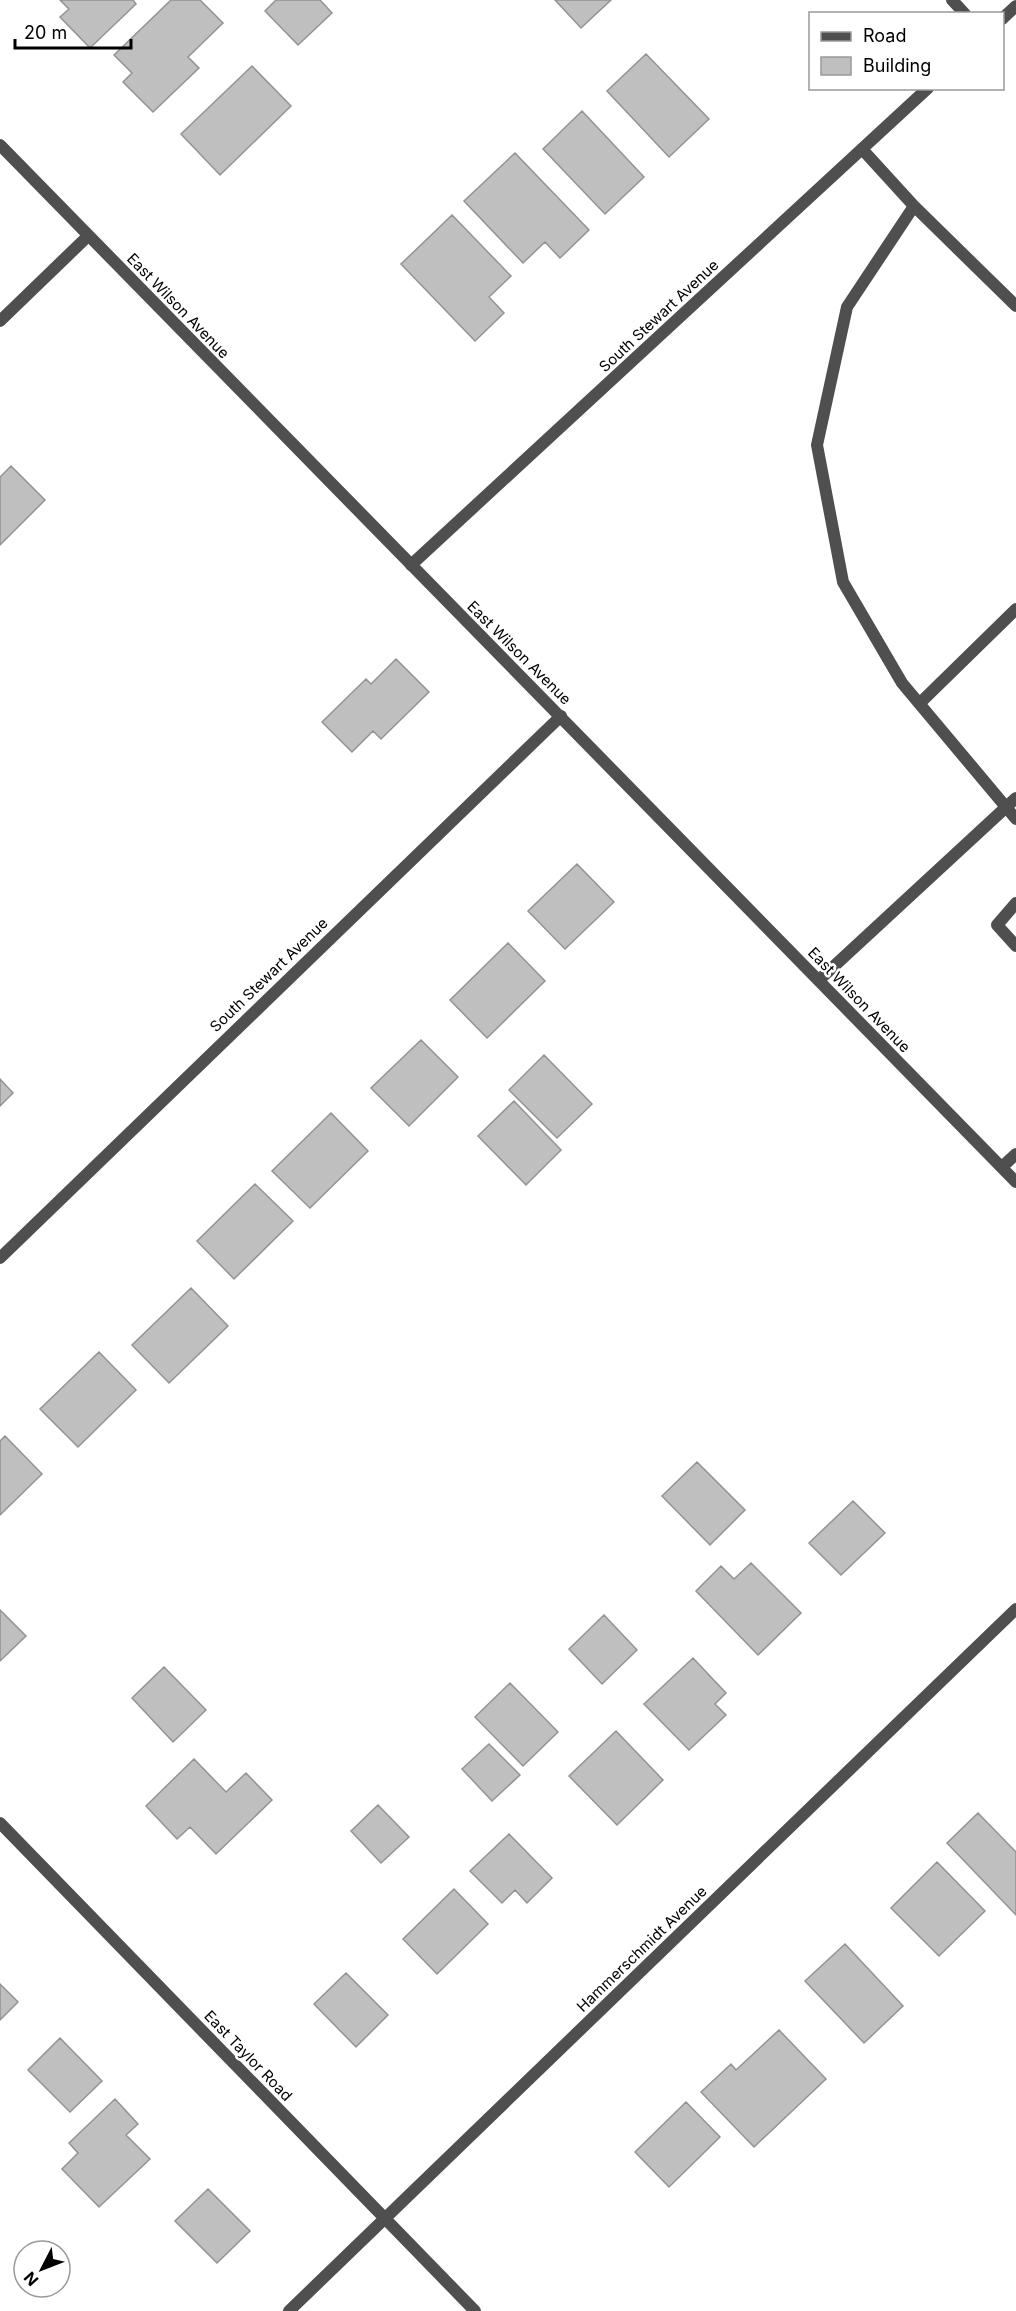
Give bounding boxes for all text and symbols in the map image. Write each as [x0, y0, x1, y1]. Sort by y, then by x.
scale bar [15, 12, 130, 50]
legend [809, 12, 1004, 90]
text: 20 m [24, 22, 67, 43]
text: Road [863, 25, 906, 46]
text: Building [863, 55, 931, 76]
street label: East Wilson Avenue [123, 249, 234, 362]
street label: South Stewart Avenue [595, 255, 722, 376]
street label: East Wilson Avenue [463, 597, 575, 709]
street label: South Stewart Avenue [206, 913, 332, 1036]
street label: East Wilson Avenue [804, 943, 915, 1056]
street label: Hammerschmidt Avenue [573, 1882, 711, 2016]
street label: East Taylor Road [200, 2006, 296, 2105]
north arrow [12, 2239, 72, 2299]
text: N [19, 2268, 42, 2290]

